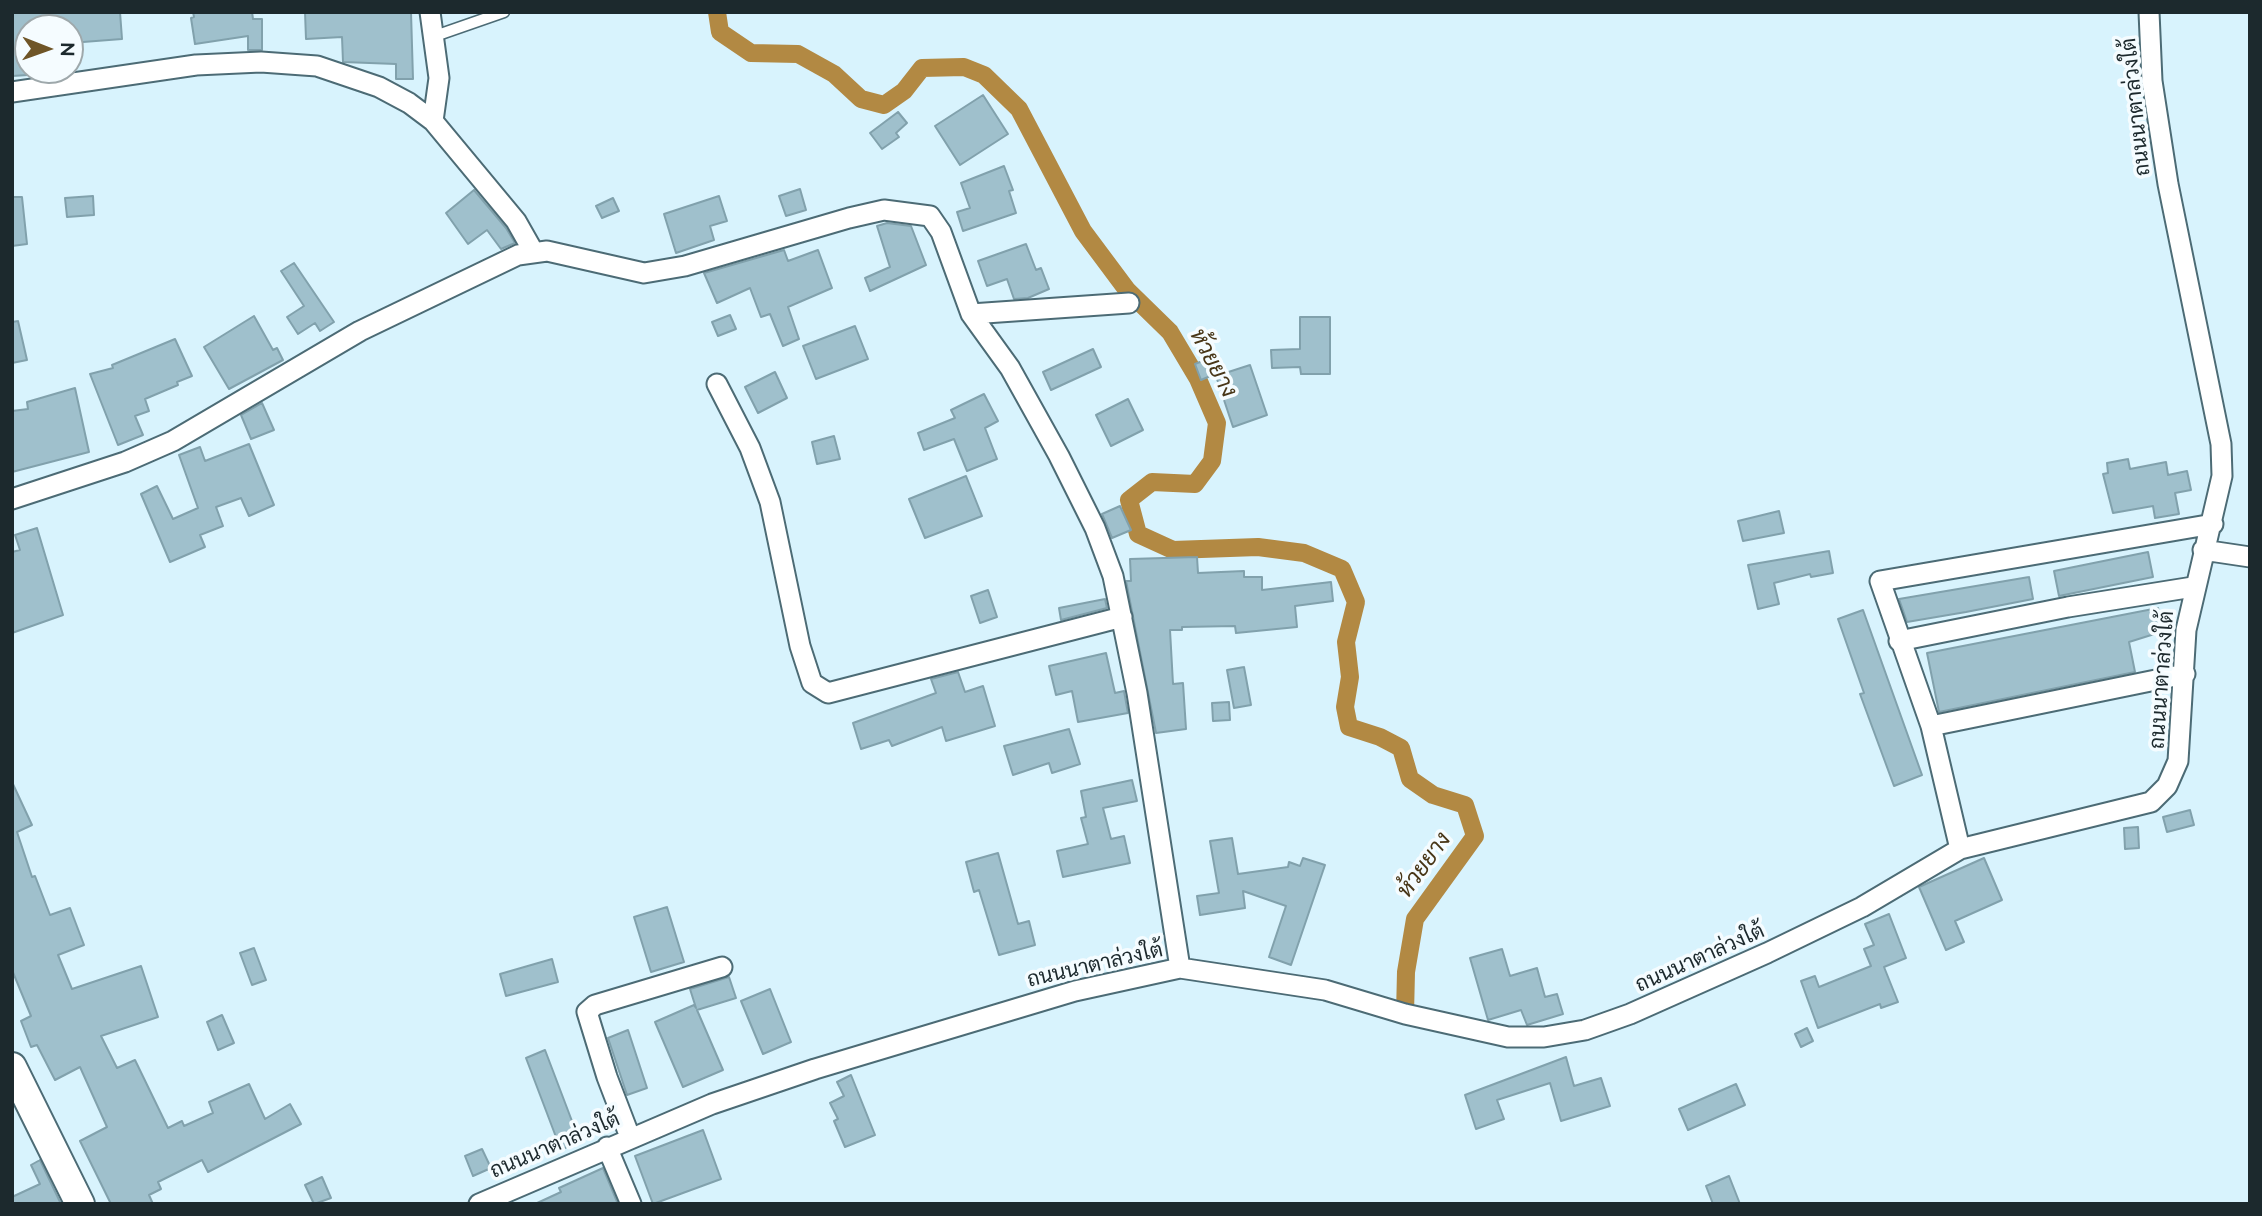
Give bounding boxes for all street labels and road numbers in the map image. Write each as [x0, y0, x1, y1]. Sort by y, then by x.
street label: ถนนนาตาล่วงใต้ [2116, 37, 2156, 177]
street label: ถนนนาตาล่วงใต้ [2145, 610, 2179, 750]
street label: ถนนนาตาล่วงใต้ [1632, 918, 1768, 998]
street label: ถนนนาตาล่วงใต้ [1025, 937, 1165, 993]
street label: ถนนนาตาล่วงใต้ [486, 1106, 624, 1184]

